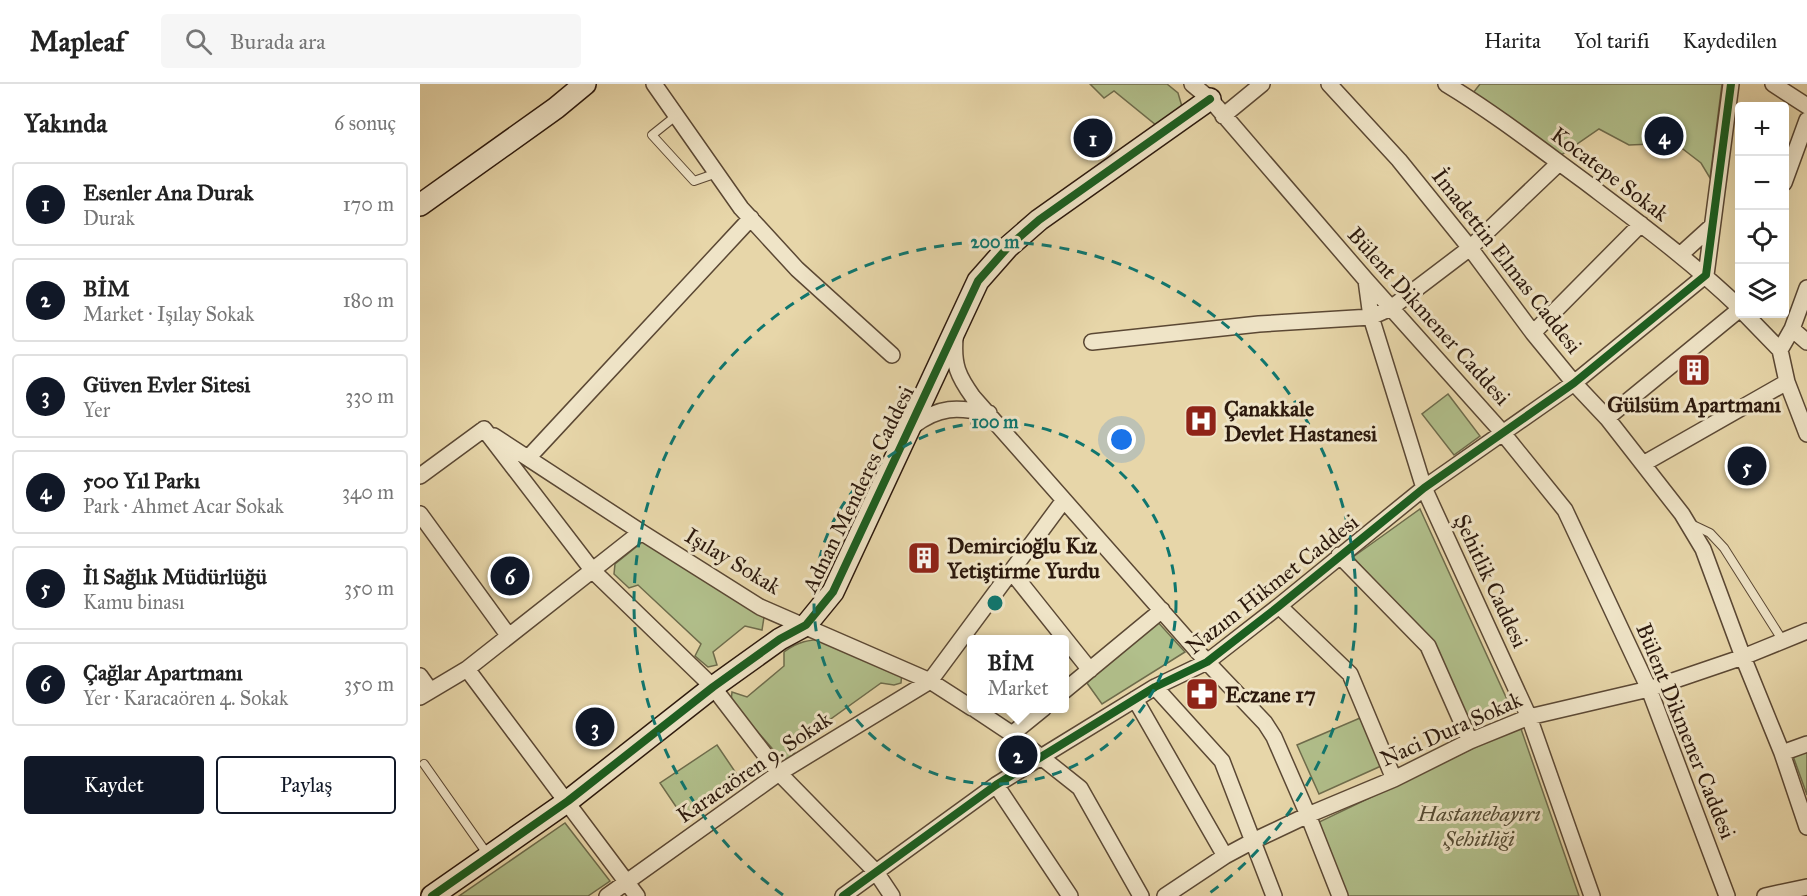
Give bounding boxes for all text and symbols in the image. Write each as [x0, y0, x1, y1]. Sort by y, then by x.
search box [161, 14, 581, 68]
text: Mapleaf [30, 24, 125, 59]
icon: search [182, 25, 215, 58]
text: Burada ara [230, 28, 326, 55]
text: Harita [1484, 28, 1541, 54]
text: Yol tarifi [1574, 28, 1650, 54]
text: Kaydedilen [1683, 28, 1777, 54]
map controls [1735, 102, 1789, 318]
button: + [1735, 102, 1789, 156]
text: Yakında [24, 107, 107, 139]
text: 6 sonuç [334, 111, 396, 135]
pin: 4 [1644, 113, 1684, 158]
pin: 1 [1074, 116, 1112, 160]
street label: Kocatepe Sokak [1546, 121, 1675, 228]
button: − [1735, 156, 1789, 210]
street label: İmadettin Elmas Caddesi [1426, 163, 1588, 359]
text: Esenler Ana Durak [83, 179, 253, 206]
text: 1 [42, 192, 49, 216]
text: 170 m [343, 192, 394, 216]
text: Durak [83, 206, 135, 230]
button: locate [1735, 210, 1789, 264]
street label: Bülent Dikmener Caddesi [1342, 221, 1516, 411]
text: 200 m [971, 231, 1020, 253]
button: layers [1735, 264, 1789, 318]
text: BİM [83, 275, 130, 302]
text: 2 [41, 288, 50, 312]
text: 180 m [343, 288, 394, 312]
text: Market · Işılay Sokak [83, 302, 254, 326]
building icon: Gülsüm Apartmanı [1676, 352, 1712, 388]
text: Güven Evler Sitesi [83, 371, 250, 398]
street label: Adnan Menderes Caddesi [796, 381, 920, 598]
text: 3 [42, 384, 50, 408]
text: 330 m [345, 384, 394, 408]
place label: Gülsüm Apartmanı [1607, 391, 1782, 418]
place label: Çanakkale Devlet Hastanesi [1224, 395, 1378, 447]
text: Yer [83, 398, 110, 422]
hospital icon: Çanakkale Devlet Hastanesi [1183, 403, 1219, 439]
text: 100 m [972, 411, 1019, 433]
your location [1107, 425, 1136, 454]
pin: 5 [1728, 444, 1766, 488]
text: 500 Yıl Parkı [83, 467, 200, 494]
text: 4 [40, 480, 51, 504]
text: 340 m [342, 480, 394, 504]
text: Park · Ahmet Acar Sokak [83, 494, 284, 518]
street label: Nazım Hikmet Caddesi [1180, 508, 1364, 660]
street label: Şehitlik Caddesi [1448, 510, 1534, 652]
street label: Işılay Sokak [680, 522, 786, 601]
place label: Demircioğlu Kız Yetiştirme Yurdu [946, 532, 1100, 584]
building icon: Demircioğlu Kız Yetiştirme Yurdu [906, 540, 942, 576]
pin: 6 [490, 554, 530, 598]
text: İl Sağlık Müdürlüğü [83, 563, 267, 590]
text: 5 [41, 576, 50, 600]
text: 350 m [344, 576, 394, 600]
text: Kamu binası [83, 590, 185, 614]
centre of rings [985, 593, 1005, 613]
street label: Bülent Dikmener Caddesi [1630, 619, 1742, 843]
popup [967, 635, 1069, 713]
text: BİM [988, 649, 1034, 676]
text: Çağlar Apartmanı [83, 659, 243, 686]
text: 6 [40, 672, 51, 696]
text: 350 m [344, 672, 394, 696]
text: Market [988, 676, 1048, 700]
pharmacy icon: Eczane 17 [1184, 676, 1220, 712]
place label: Eczane 17 [1225, 681, 1316, 708]
street label: Naci Dura Sokak [1376, 685, 1527, 772]
text: Yer · Karacaören 4. Sokak [83, 686, 288, 710]
pin: 3 [576, 704, 615, 750]
street label: Karacaören 9. Sokak [672, 705, 837, 829]
pin: 2 [998, 732, 1038, 778]
button: Kaydet [24, 756, 204, 814]
button: Paylaş [216, 756, 396, 814]
park label: Hastanebayırı Şehitliği [1416, 800, 1541, 852]

